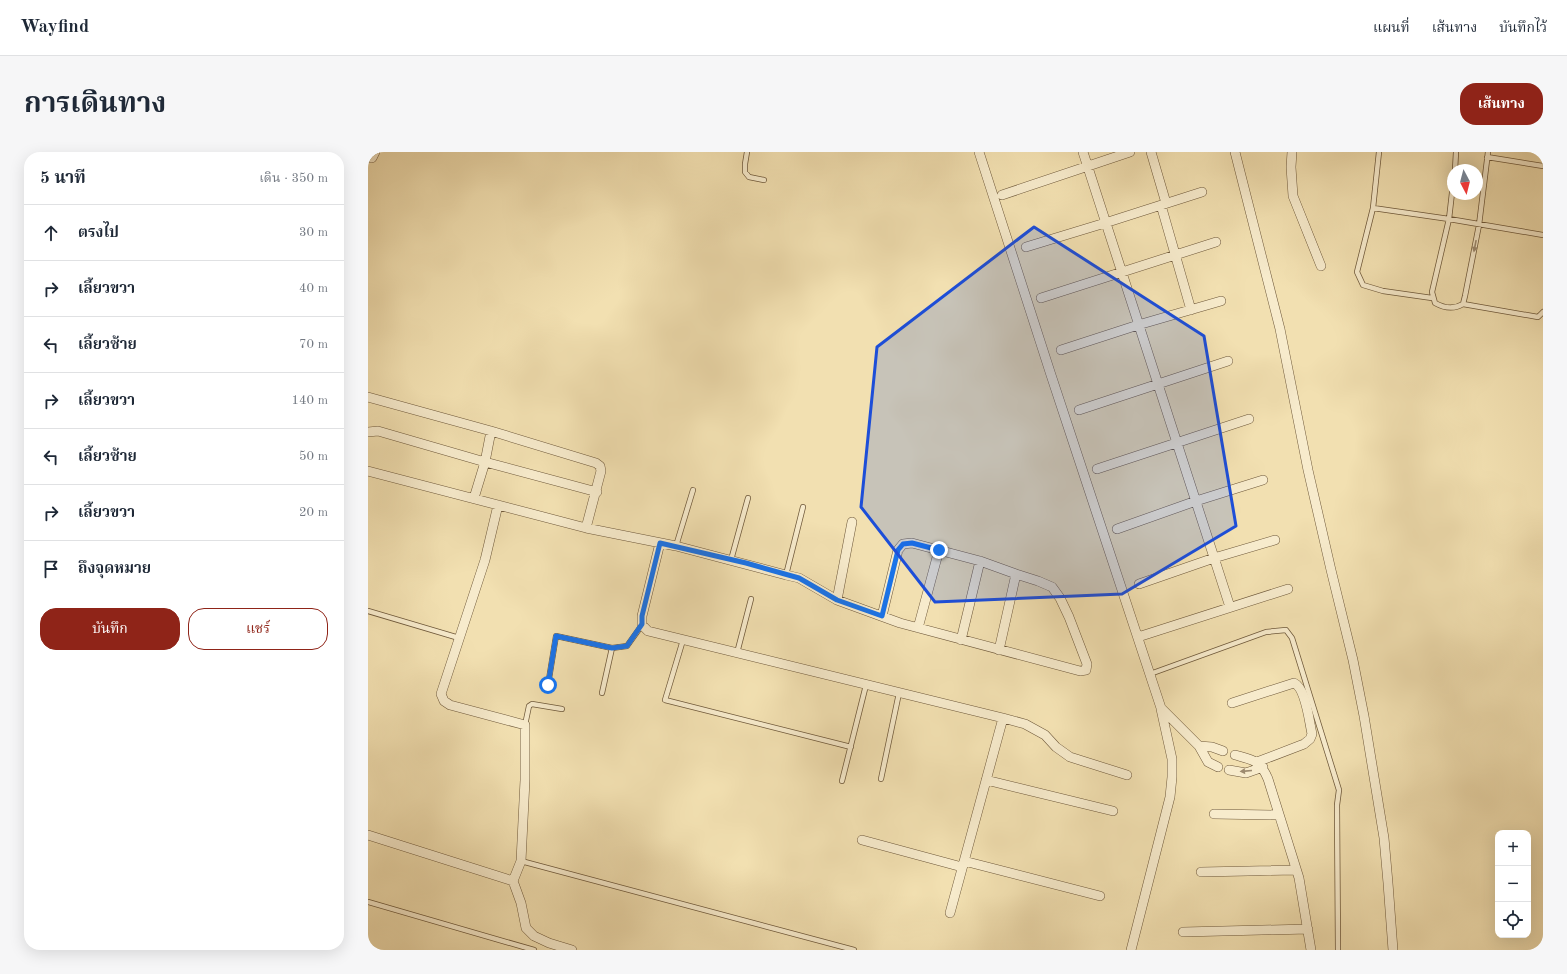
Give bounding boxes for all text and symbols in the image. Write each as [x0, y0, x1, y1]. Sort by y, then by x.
text: Wayfind [20, 18, 89, 37]
text: แผนที่ [1373, 21, 1410, 35]
text: เส้นทาง [1432, 21, 1477, 35]
text: บันทึกไว้ [1499, 21, 1547, 35]
button: เส้นทาง [1460, 83, 1543, 125]
text: การเดินทาง [24, 91, 166, 119]
north arrow [1447, 164, 1483, 200]
text: 5 นาที [40, 170, 86, 187]
text: เดิน · 350 m [259, 172, 328, 185]
icon: ahead [40, 222, 62, 244]
text: ตรงไป [78, 226, 119, 241]
text: 30 m [299, 226, 328, 239]
one-way arrow [1472, 240, 1478, 252]
icon: right [40, 278, 62, 300]
text: เลี้ยวขวา [78, 282, 135, 297]
text: 40 m [299, 282, 328, 295]
icon: left [40, 334, 62, 356]
text: เลี้ยวซ้าย [78, 338, 137, 353]
text: 70 m [299, 338, 328, 351]
icon: right [40, 390, 62, 412]
text: เลี้ยวขวา [78, 394, 135, 409]
text: 140 m [291, 394, 328, 407]
icon: left [40, 446, 62, 468]
text: เลี้ยวซ้าย [78, 450, 137, 465]
text: 50 m [299, 450, 328, 463]
icon: right [40, 502, 62, 524]
text: เลี้ยวขวา [78, 506, 135, 521]
text: 20 m [299, 506, 328, 519]
route end [930, 541, 948, 559]
icon: arrive [40, 558, 62, 580]
text: ถึงจุดหมาย [78, 562, 151, 577]
button: บันทึก [40, 608, 180, 650]
button: แชร์ [188, 608, 328, 650]
route start [539, 676, 557, 694]
one-way arrow [1240, 768, 1252, 775]
map controls [1495, 830, 1531, 938]
button: + [1495, 830, 1531, 866]
button: − [1495, 866, 1531, 902]
button: locate [1495, 902, 1531, 938]

